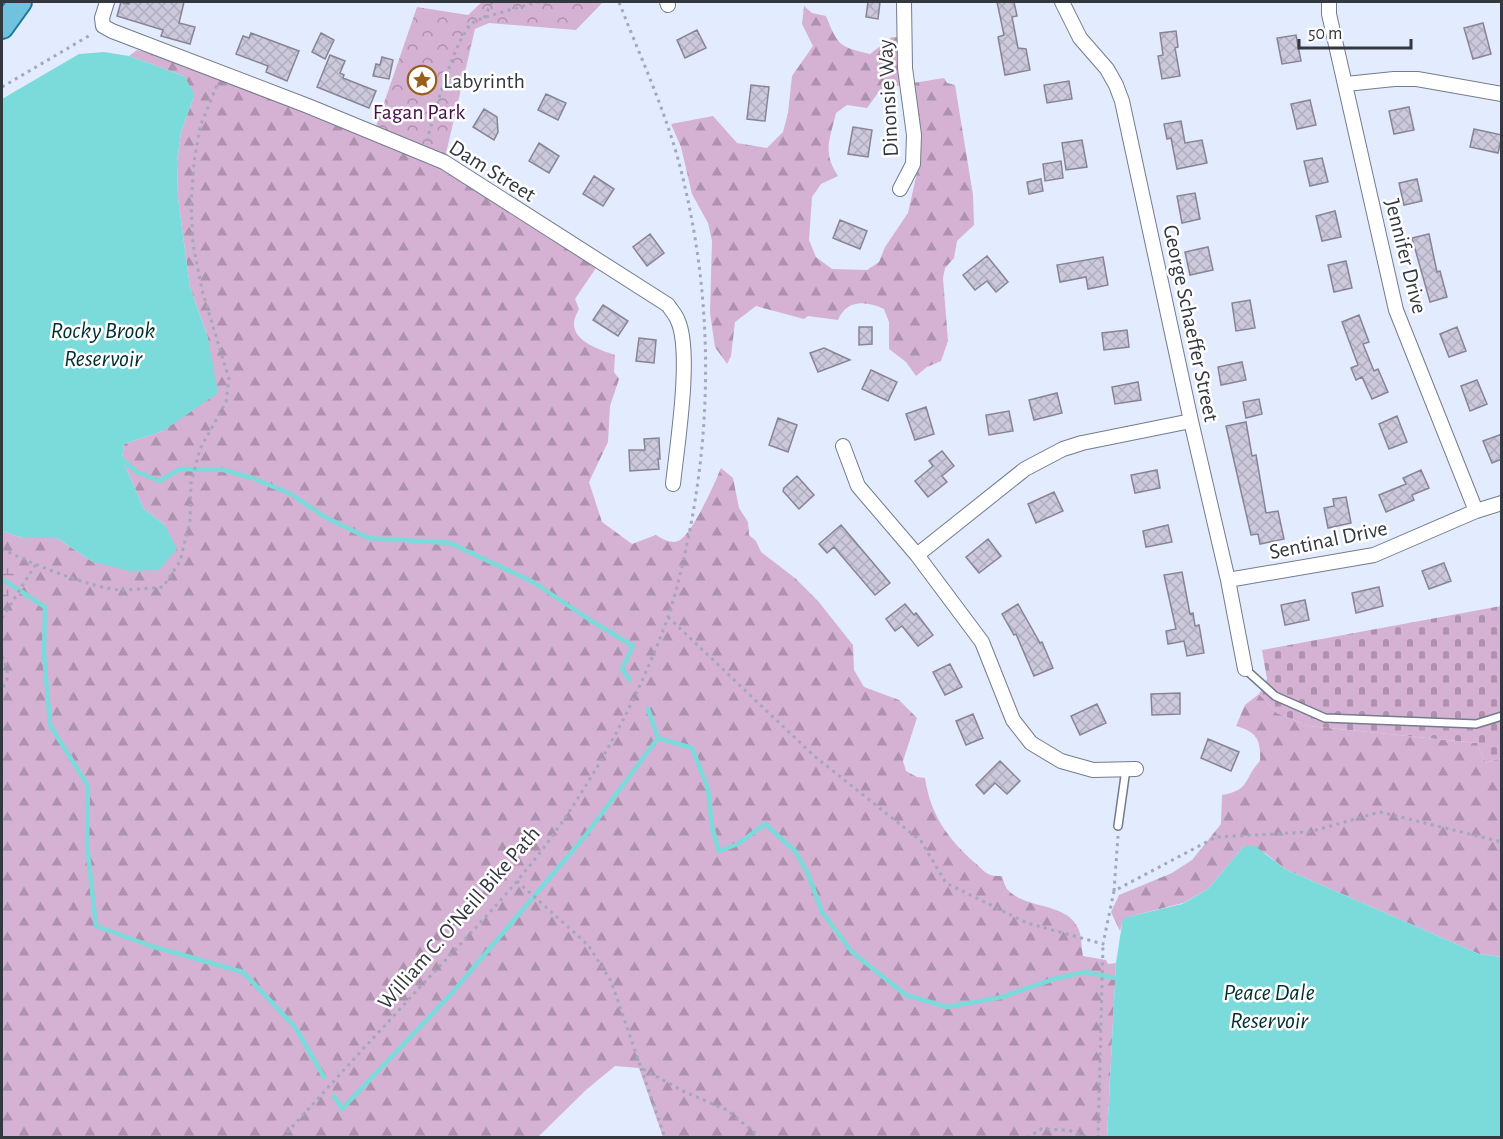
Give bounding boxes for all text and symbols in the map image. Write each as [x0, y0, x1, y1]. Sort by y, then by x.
scale bar [1299, 12, 1412, 50]
text: 50 m [1308, 25, 1342, 43]
street label: Dinonsie Way [874, 38, 902, 157]
place icon: Labyrinth [406, 64, 438, 96]
place label: Labyrinth [443, 70, 525, 92]
park label: Fagan Park [373, 101, 465, 123]
street label: Dam Street [445, 136, 540, 206]
street label: Jennifer Drive [1381, 197, 1431, 316]
street label: George Schaeffer Street [1159, 223, 1223, 424]
water label: Rocky Brook Reservoir [51, 319, 155, 371]
street label: Sentinal Drive [1267, 517, 1389, 563]
street label: William C. O'Neill Bike Path [374, 822, 544, 1013]
water label: Peace Dale Reservoir [1223, 981, 1315, 1033]

